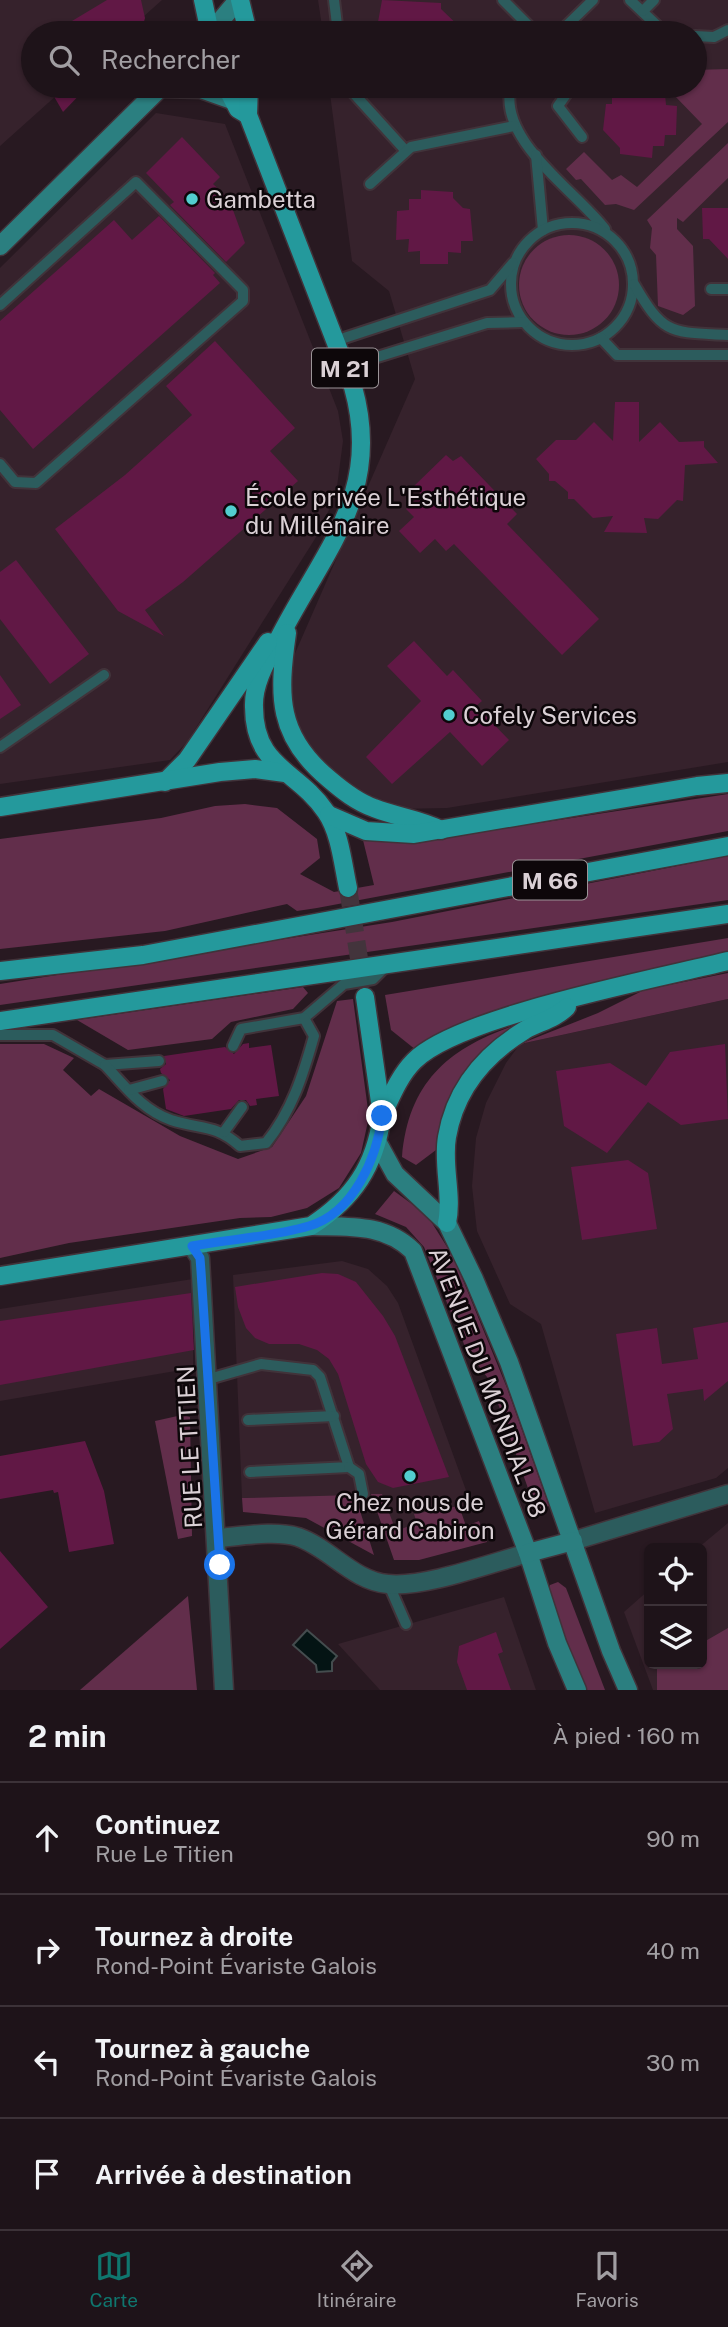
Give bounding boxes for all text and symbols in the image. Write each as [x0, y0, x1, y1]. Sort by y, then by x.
search box [21, 21, 707, 98]
icon: search [45, 41, 83, 79]
text: Rechercher [101, 44, 240, 75]
place label: Gambetta [206, 185, 316, 213]
marker: Gambetta [184, 191, 200, 207]
road number: M 21 [312, 348, 378, 388]
place label: École privée L'Esthétique du Millénaire [245, 483, 526, 539]
marker: École privée L'Esthétique du Millénaire [223, 503, 239, 519]
place label: Cofely Services [463, 701, 637, 729]
marker: Cofely Services [441, 707, 457, 723]
road number: M 66 [513, 860, 587, 900]
route end [366, 1100, 397, 1131]
street label: AVENUE DU MONDIAL 98 [423, 1243, 553, 1521]
street label: RUE LE TITIEN [171, 1365, 207, 1529]
marker: Chez nous de Gérard Cabiron [402, 1468, 418, 1484]
place label: Chez nous de Gérard Cabiron [325, 1488, 495, 1544]
map controls [644, 1543, 707, 1669]
button: locate [644, 1543, 707, 1606]
route start [204, 1549, 235, 1580]
button: layers [644, 1606, 707, 1669]
text: 2 min [28, 1718, 107, 1754]
text: À pied · 160 m [553, 1722, 700, 1749]
text: Continuez [95, 1809, 220, 1840]
icon: ahead [28, 1819, 66, 1857]
text: 90 m [646, 1825, 700, 1852]
text: Rue Le Titien [95, 1840, 234, 1867]
text: Tournez à droite [95, 1921, 293, 1952]
icon: right [28, 1931, 66, 1969]
text: 40 m [646, 1937, 700, 1964]
text: Rond-Point Évariste Galois [95, 1952, 377, 1979]
text: Tournez à gauche [95, 2033, 310, 2064]
icon: left [28, 2043, 66, 2081]
text: 30 m [646, 2049, 700, 2076]
text: Rond-Point Évariste Galois [95, 2064, 377, 2091]
icon: arrive [28, 2155, 66, 2193]
text: Arrivée à destination [95, 2159, 352, 2190]
tab: Carte [89, 2247, 138, 2311]
tab: Itinéraire [317, 2247, 397, 2311]
tab: Favoris [575, 2247, 639, 2311]

